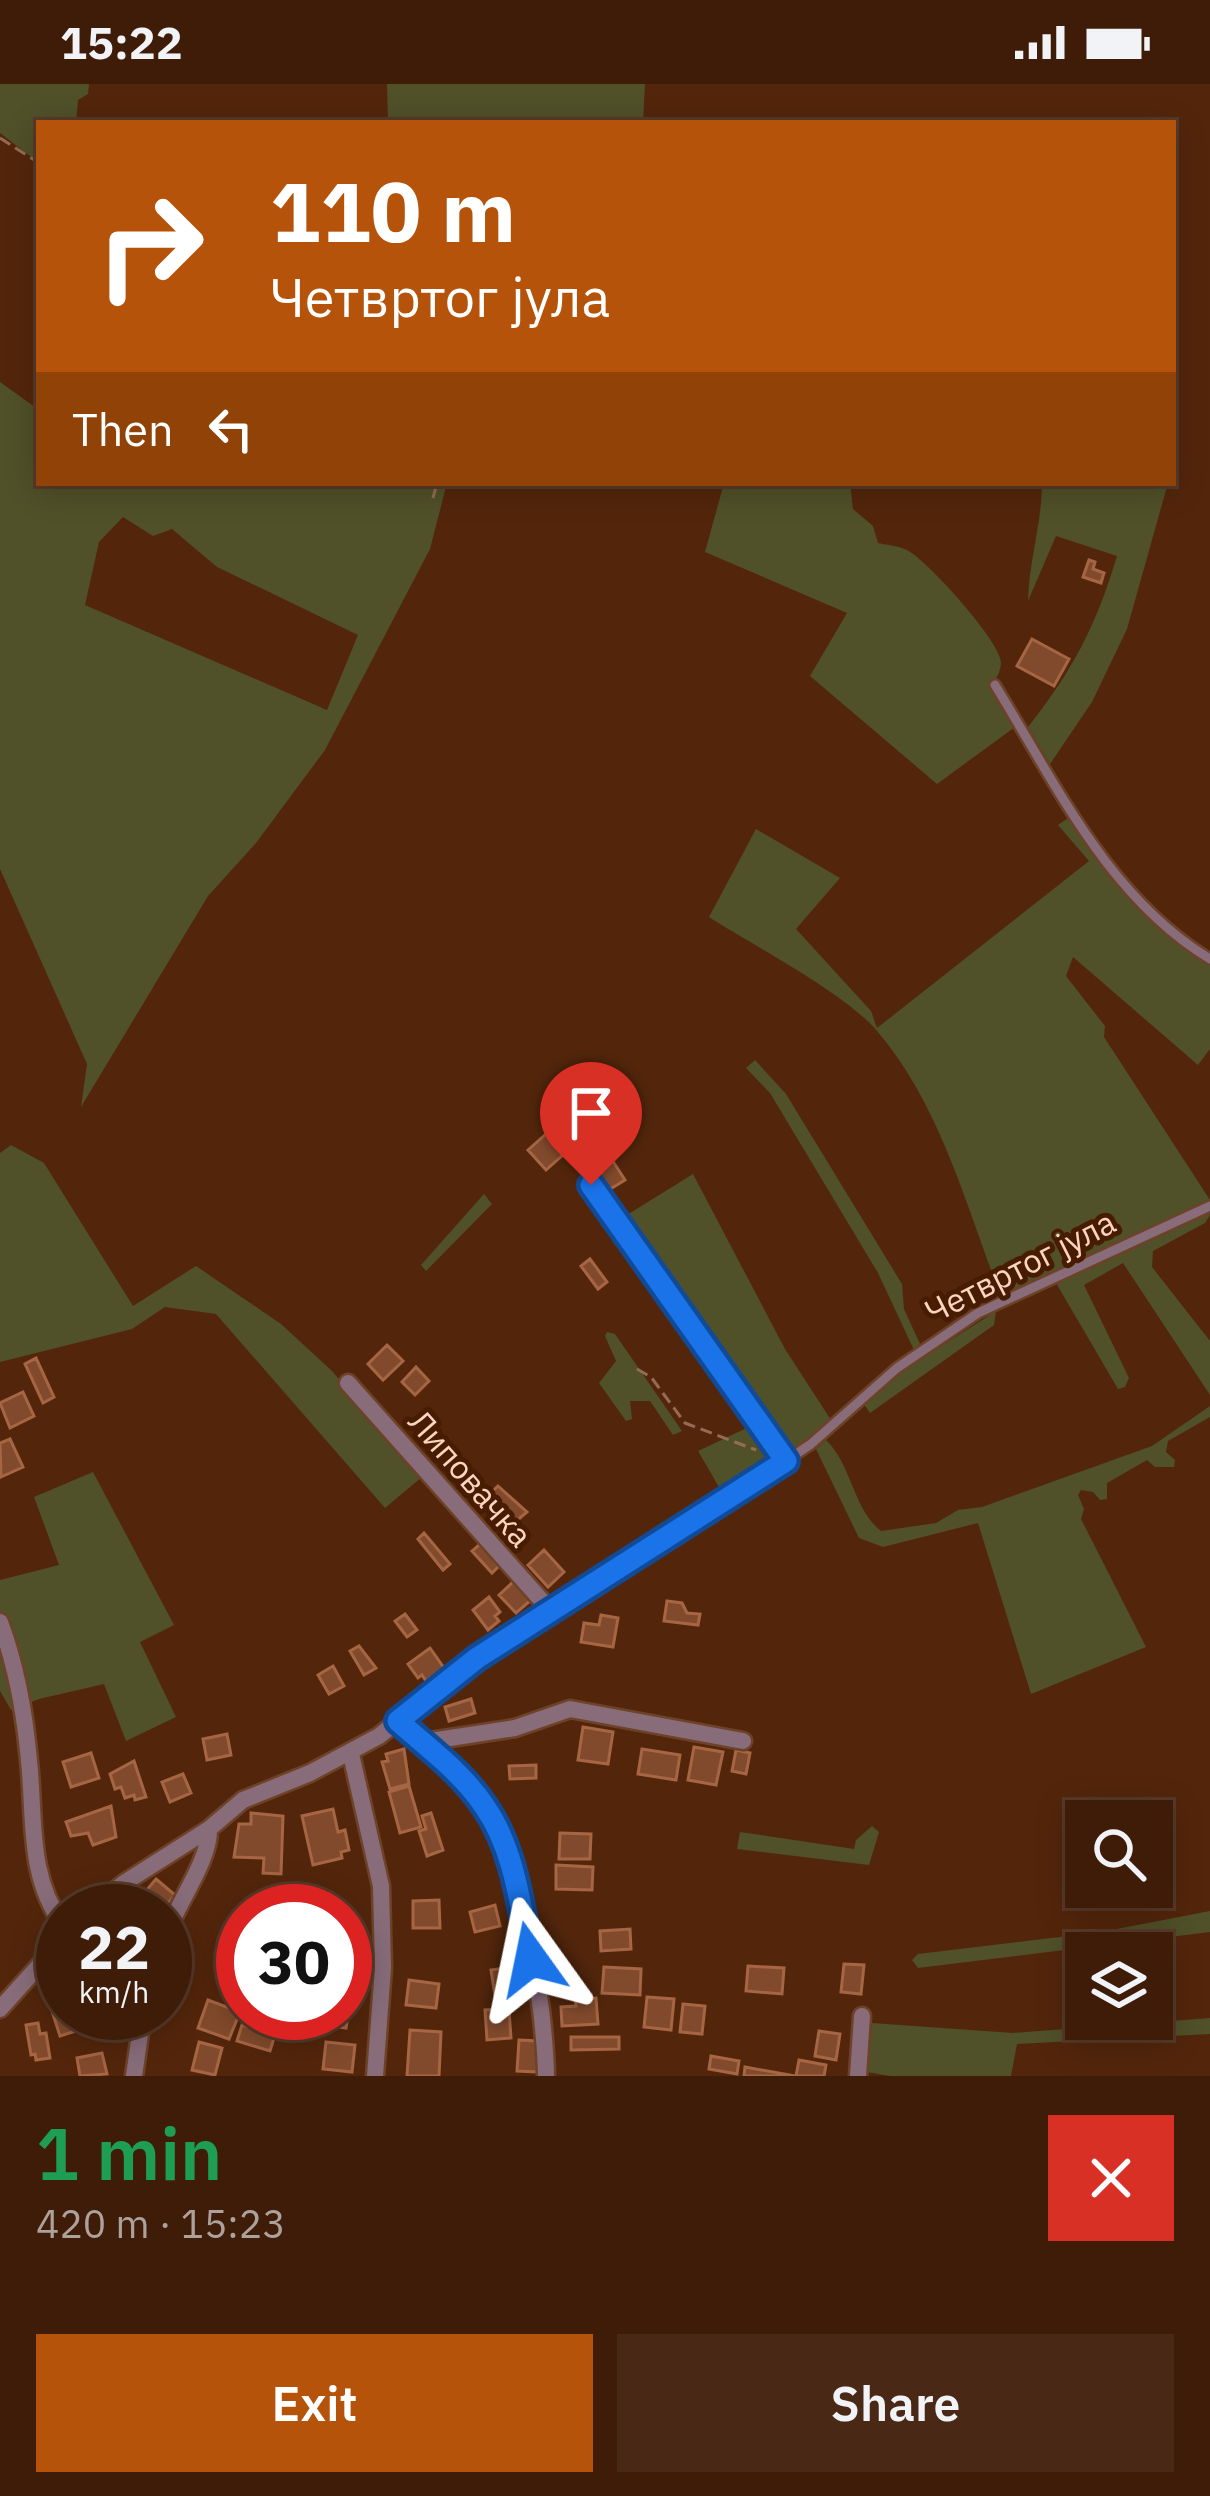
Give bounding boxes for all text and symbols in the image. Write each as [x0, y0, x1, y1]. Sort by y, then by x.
text: 15:22 [60, 13, 183, 71]
text: 110 m [270, 156, 516, 265]
icon: right [72, 168, 228, 324]
text: Четвртог јула [270, 262, 610, 332]
icon: left [198, 396, 264, 462]
text: Then [72, 400, 174, 458]
pin [540, 1062, 642, 1185]
icon: arrive [558, 1080, 624, 1146]
street label: Четвртог јула [918, 1200, 1122, 1332]
street label: Липовачка [400, 1400, 542, 1556]
map controls [1065, 1800, 1173, 2040]
button: search [1065, 1800, 1173, 1908]
speed limit sign: 30 [216, 1884, 372, 2040]
position arrow [468, 1896, 594, 2022]
text: 22 [78, 1907, 150, 1986]
button: layers [1065, 1932, 1173, 2040]
text: km/h [79, 1972, 149, 2011]
text: 1 min [36, 2106, 222, 2200]
button: close [1048, 2115, 1174, 2241]
text: 420 m · 15:23 [36, 2198, 286, 2249]
button: Exit [36, 2334, 593, 2472]
button: Share [617, 2334, 1174, 2472]

